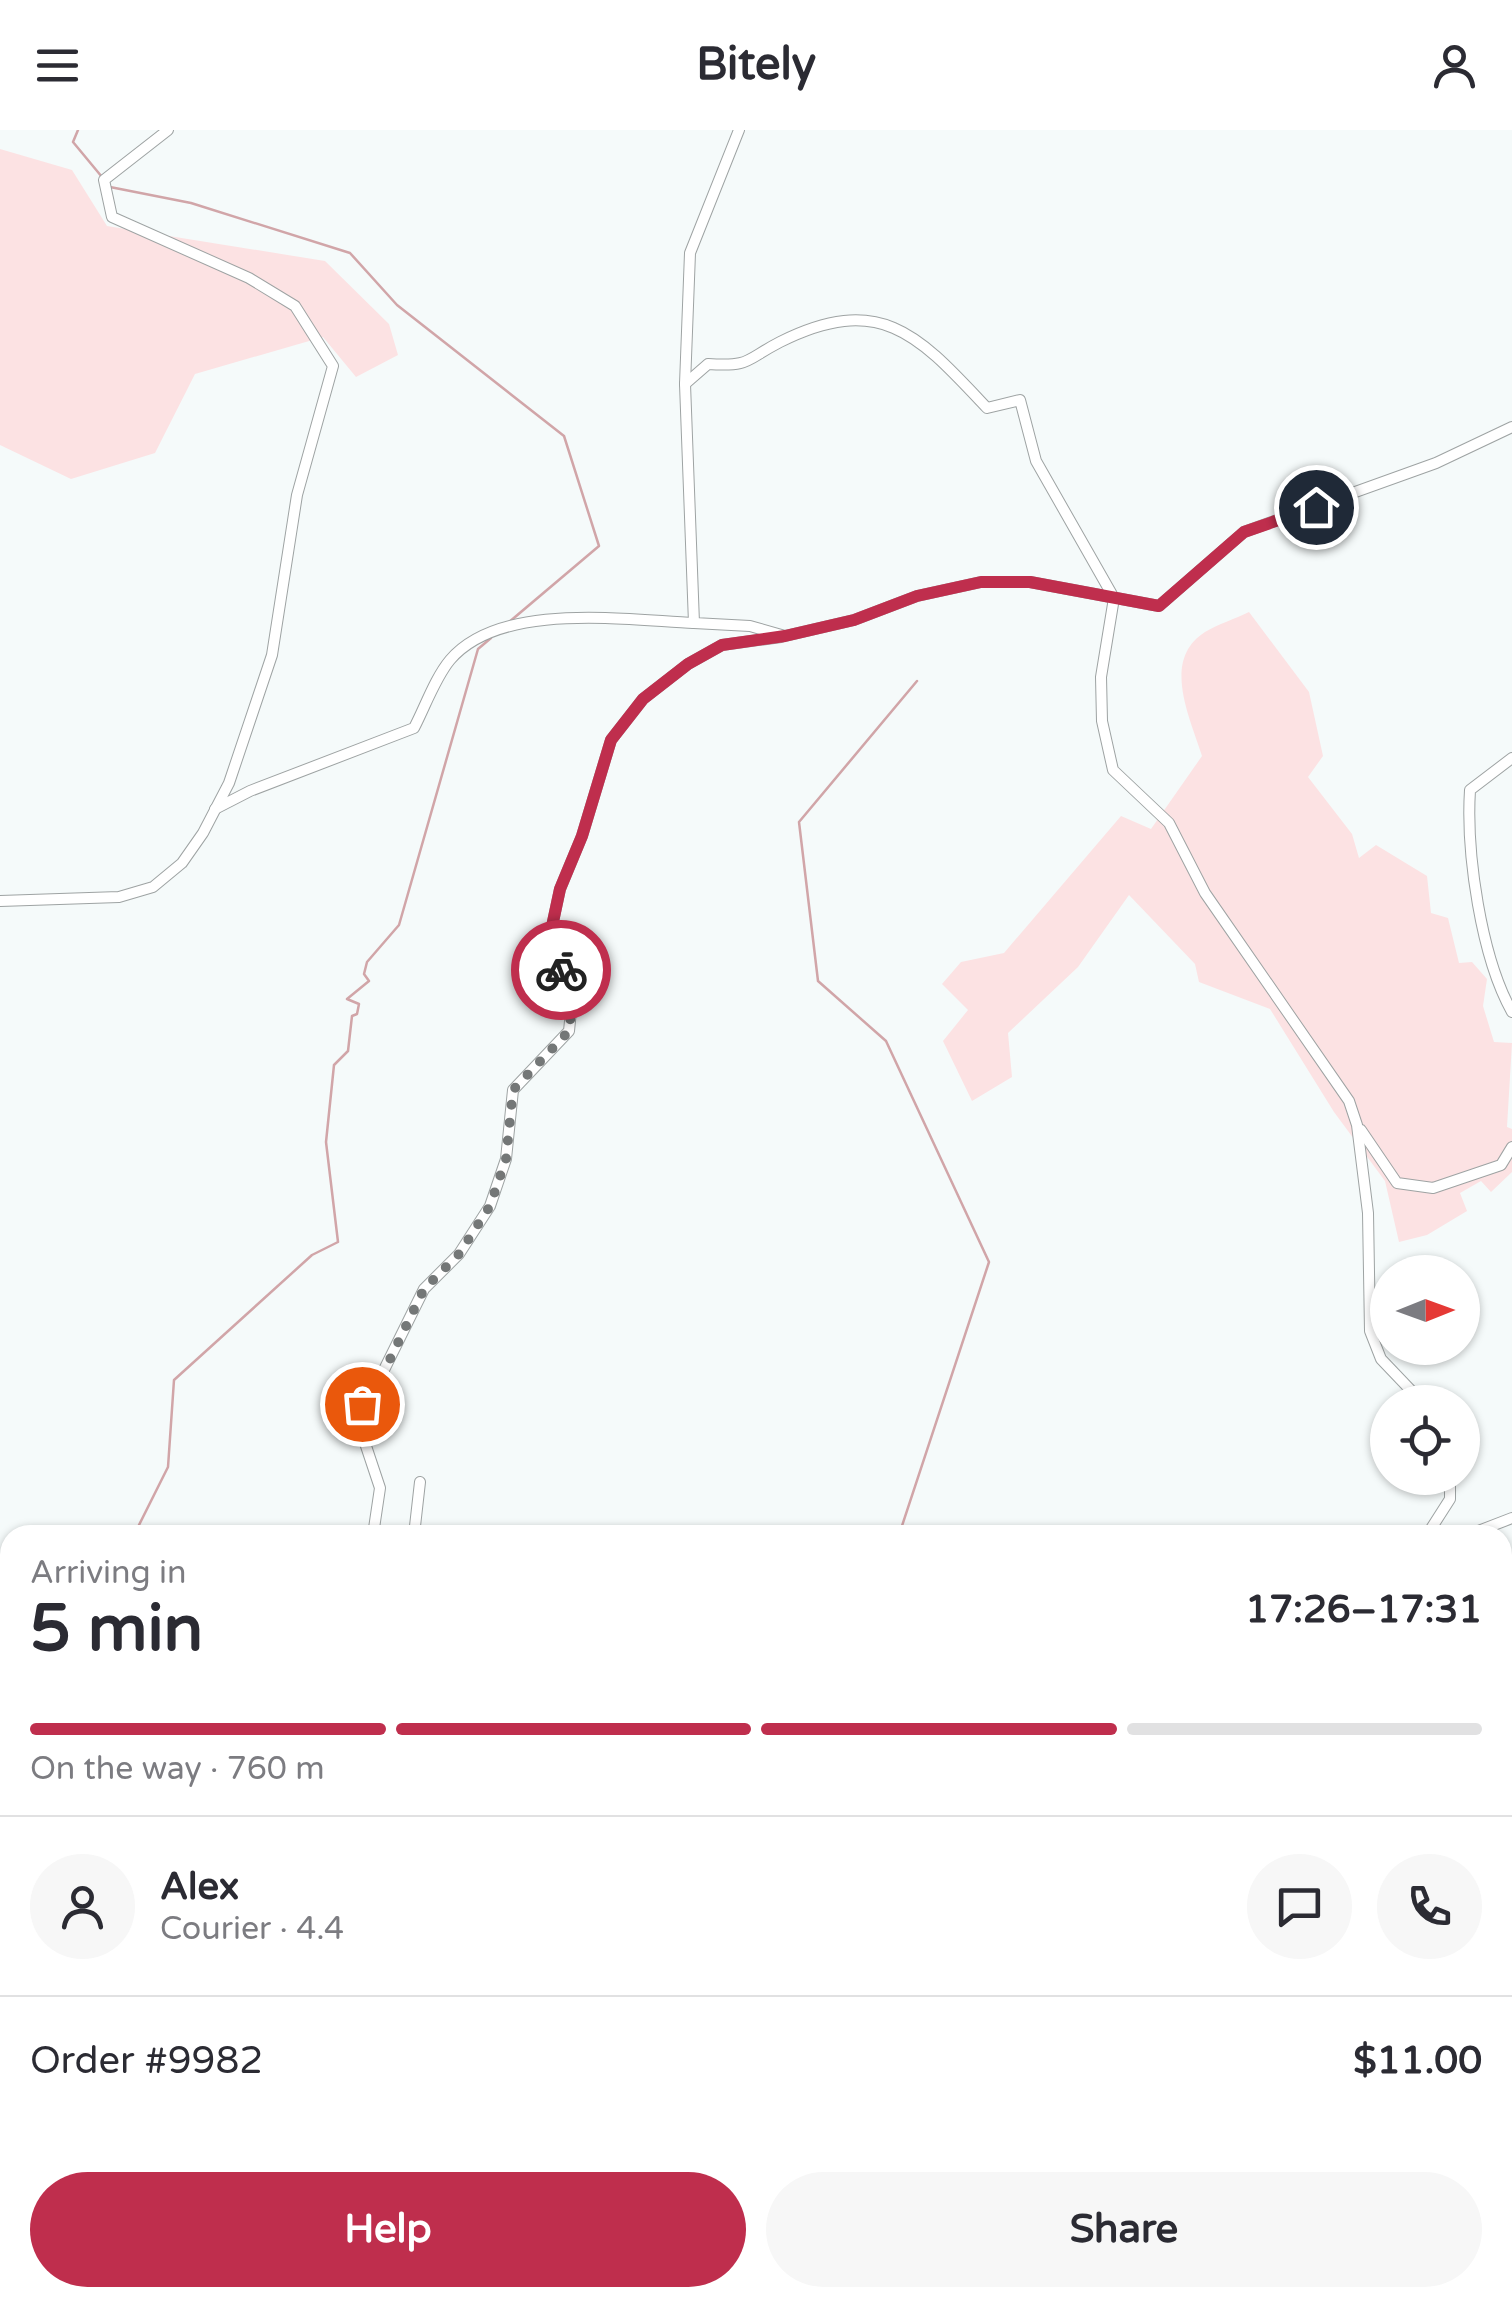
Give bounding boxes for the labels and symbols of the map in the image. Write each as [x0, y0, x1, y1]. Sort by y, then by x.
pin [1274, 465, 1359, 550]
courier [511, 920, 611, 1020]
north arrow [1370, 1255, 1480, 1365]
pin [320, 1362, 405, 1447]

